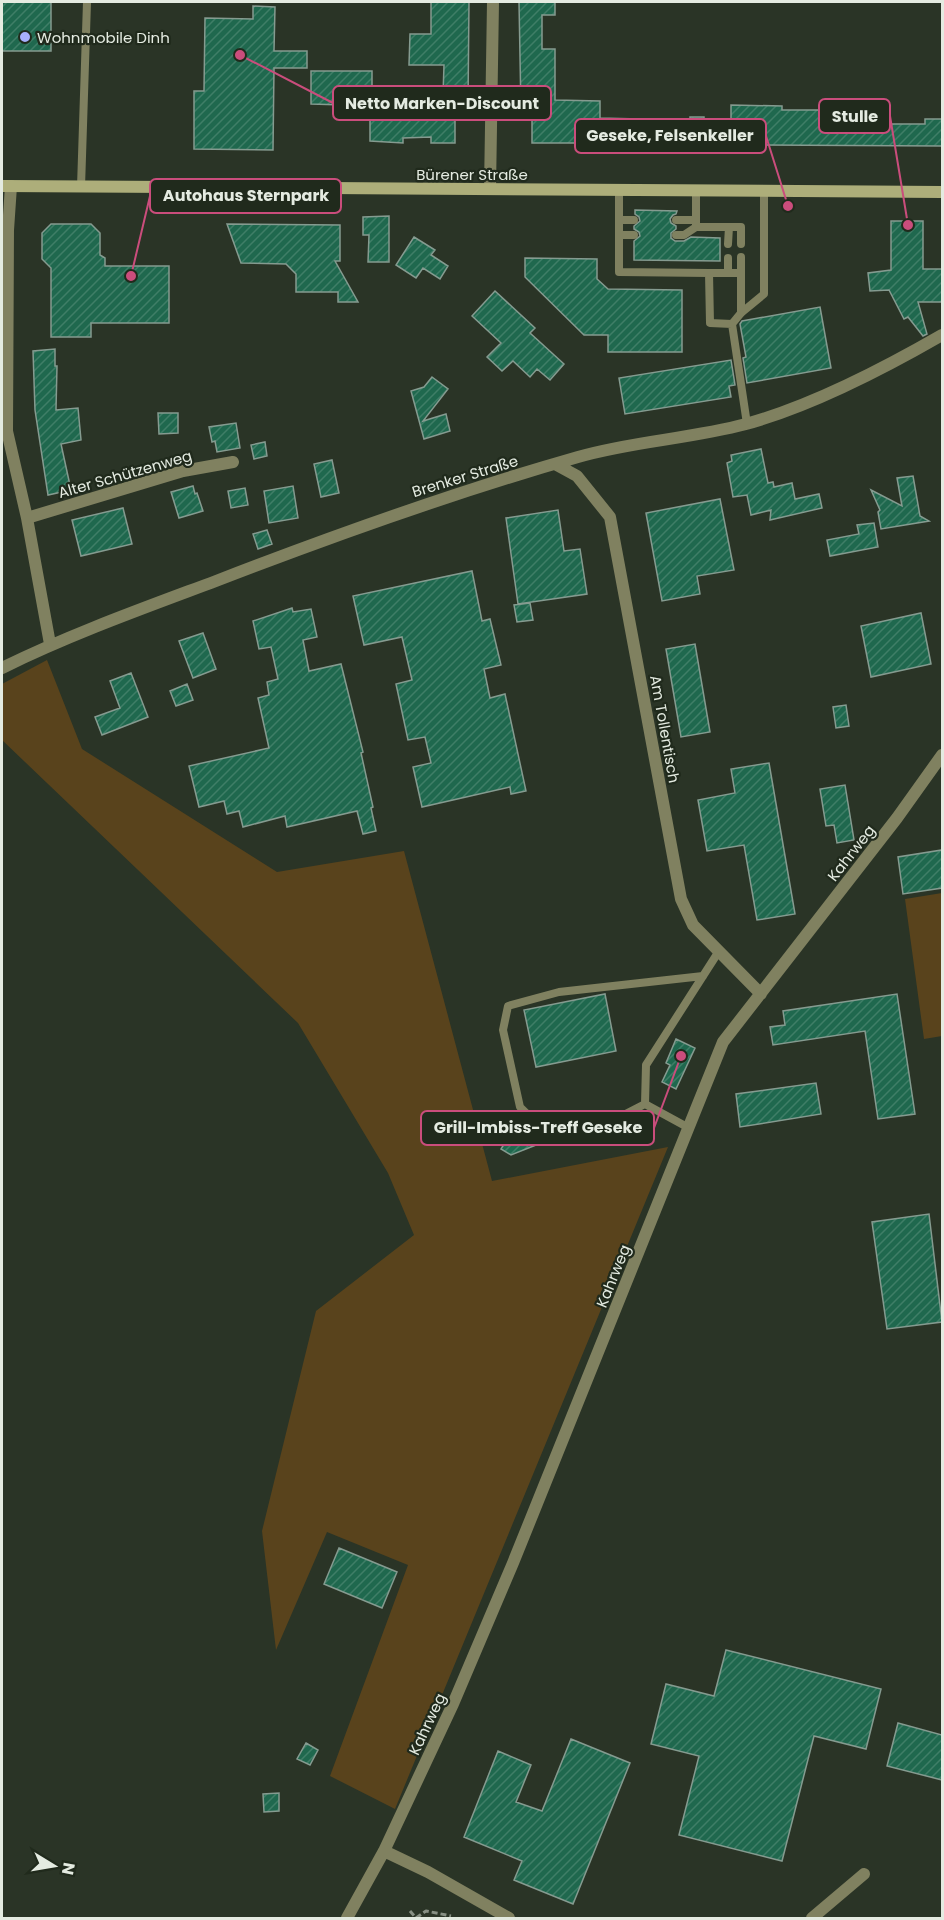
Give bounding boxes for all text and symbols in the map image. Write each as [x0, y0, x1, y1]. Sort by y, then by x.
place label: Wohnmobile Dinh [37, 27, 170, 48]
marker: Wohnmobile Dinh [18, 30, 32, 44]
callout: Netto Marken-Discount [333, 86, 551, 120]
text: Netto Marken-Discount [345, 92, 539, 115]
callout: Stulle [819, 99, 890, 133]
text: Stulle [832, 105, 878, 128]
callout: Geseke, Felsenkeller [575, 119, 766, 153]
text: Geseke, Felsenkeller [586, 124, 754, 147]
street label: Bürener Straße [416, 164, 528, 185]
callout: Autohaus Sternpark [150, 179, 341, 213]
text: Autohaus Sternpark [163, 184, 329, 207]
street label: Alter Schützenweg [56, 445, 194, 503]
street label: Brenker Straße [409, 450, 521, 502]
street label: Am Tollentisch [645, 673, 685, 785]
street label: Kahrweg [822, 821, 880, 885]
callout: Grill-Imbiss-Treff Geseke [421, 1111, 654, 1145]
text: Grill-Imbiss-Treff Geseke [434, 1116, 642, 1139]
street label: Kahrweg [591, 1241, 635, 1311]
street label: Kahrweg [404, 1690, 450, 1758]
north arrow [24, 1836, 84, 1896]
text: N [56, 1861, 81, 1877]

